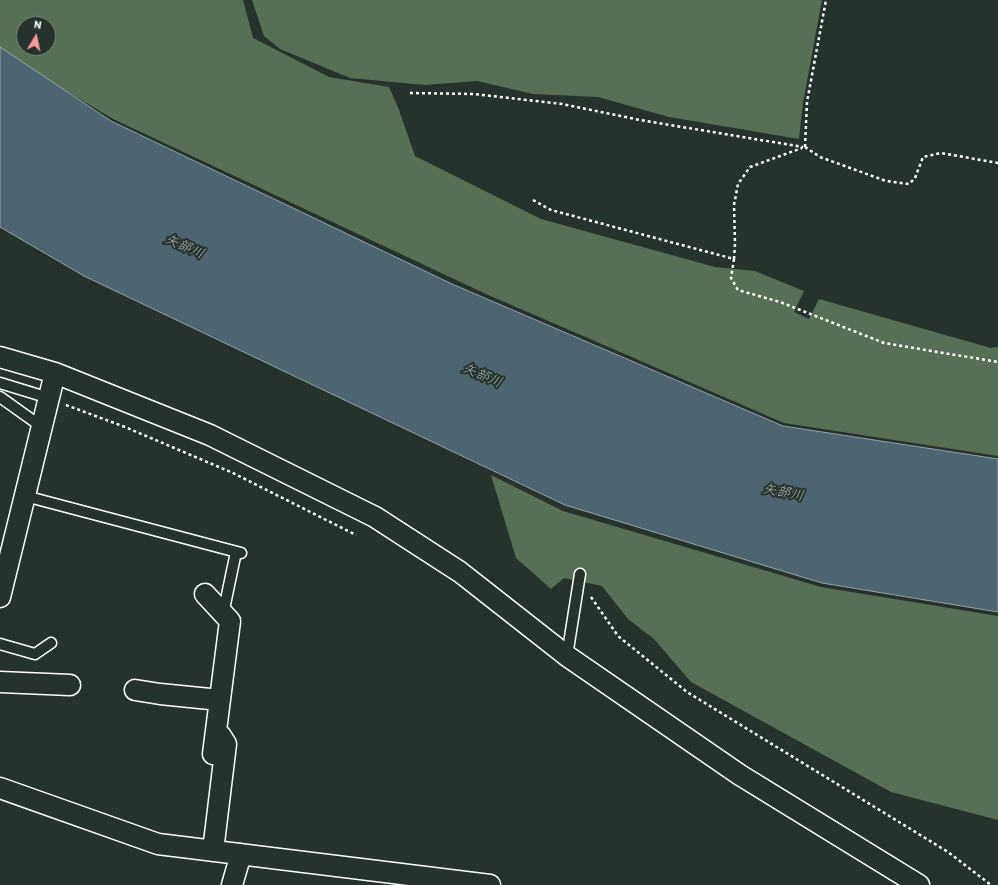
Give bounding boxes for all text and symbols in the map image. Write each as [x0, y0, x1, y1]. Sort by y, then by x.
north arrow [16, 16, 56, 56]
text: N [33, 18, 42, 32]
water label: 矢部川 [161, 231, 207, 263]
water label: 矢部川 [459, 360, 505, 392]
water label: 矢部川 [761, 481, 805, 505]

